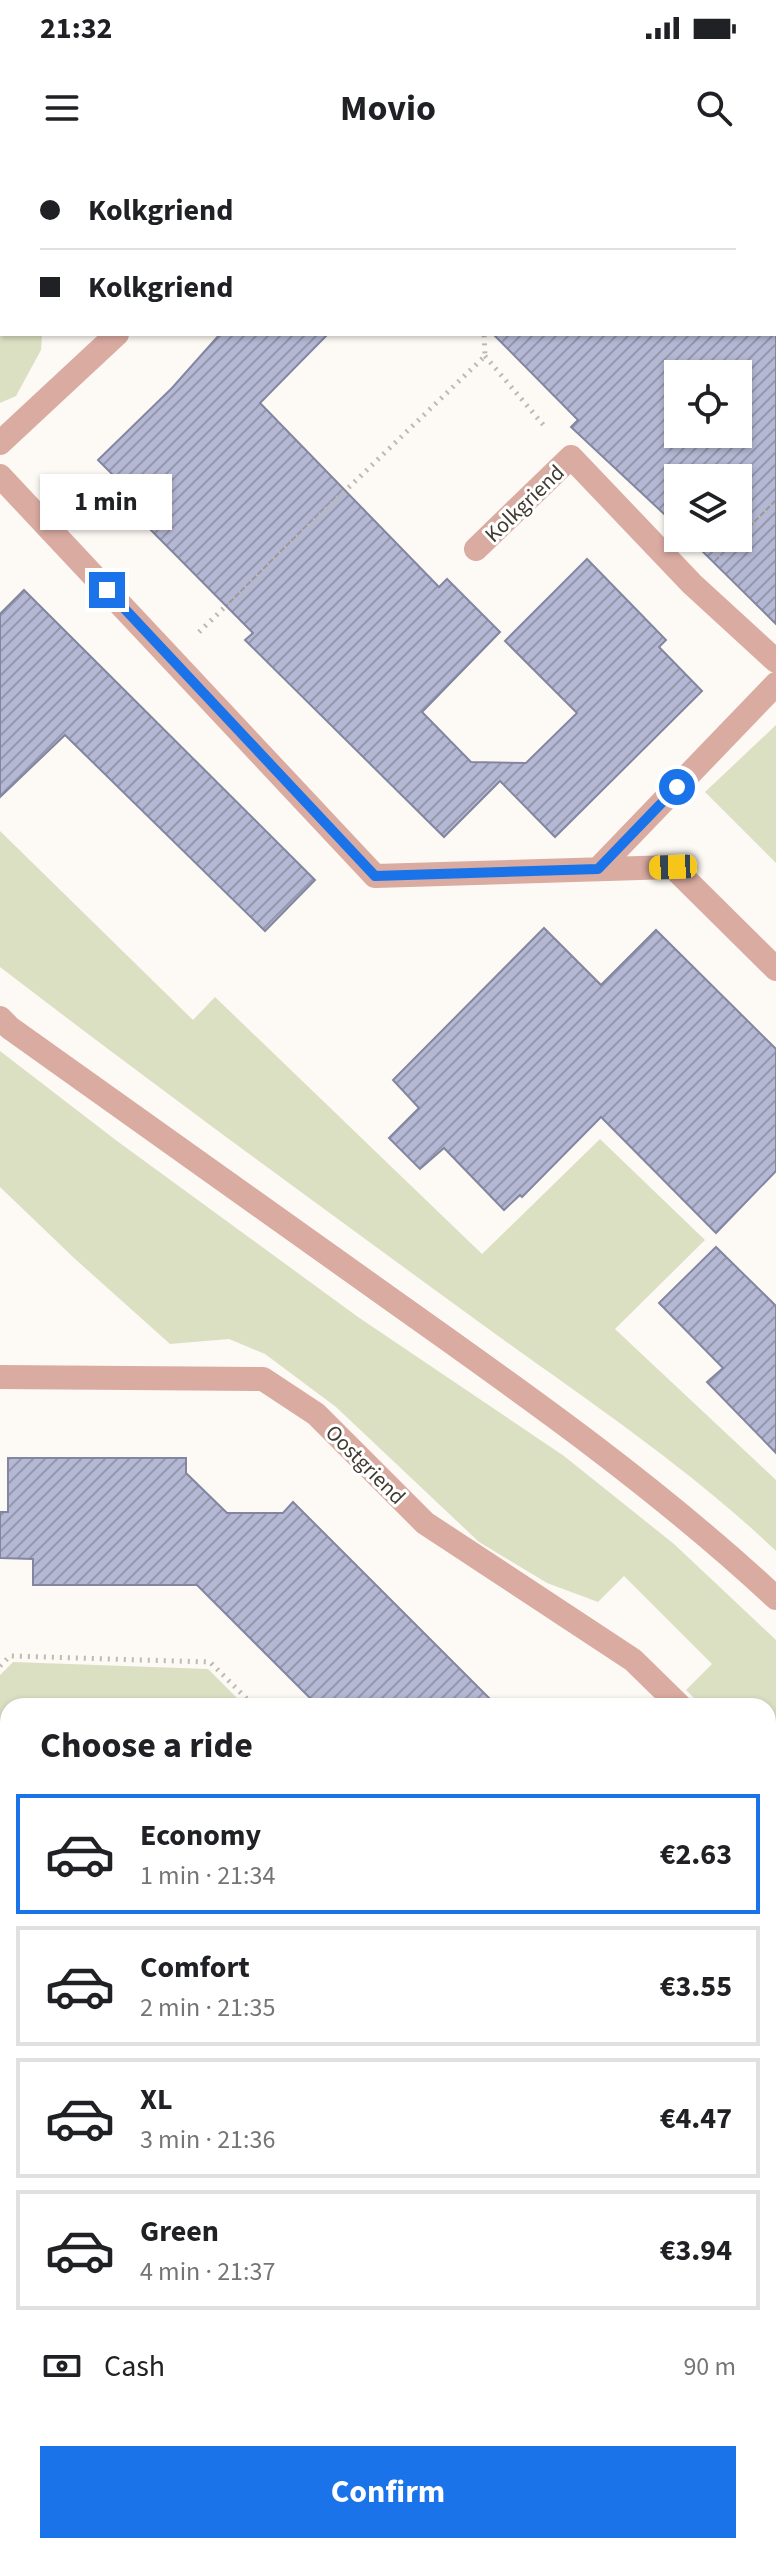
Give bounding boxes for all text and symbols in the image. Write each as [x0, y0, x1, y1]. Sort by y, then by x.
text: 21:32 [40, 7, 112, 50]
text: Movio [340, 83, 436, 134]
icon: menu [40, 86, 84, 130]
icon: search [692, 86, 736, 130]
text: Kolkgriend [88, 189, 233, 232]
text: Kolkgriend [88, 266, 233, 309]
map controls [664, 360, 752, 552]
button: locate [664, 360, 752, 448]
street label: Kolkgriend [478, 457, 572, 550]
button: layers [664, 464, 752, 552]
callout: 1 min [41, 474, 173, 530]
text: 1 min [74, 483, 138, 520]
route end [89, 572, 125, 608]
route start [659, 769, 695, 805]
car [649, 854, 697, 880]
street label: Oostgriend [318, 1417, 413, 1512]
text: Choose a ride [40, 1720, 253, 1771]
text: Economy [140, 1814, 261, 1857]
icon: car [44, 1818, 116, 1890]
text: €2.63 [660, 1833, 732, 1876]
text: 1 min · 21:34 [140, 1857, 275, 1894]
text: Comfort [140, 1946, 250, 1989]
icon: car [44, 1950, 116, 2022]
text: €3.55 [660, 1965, 732, 2008]
text: 2 min · 21:35 [140, 1989, 275, 2026]
text: XL [140, 2078, 173, 2121]
icon: car [44, 2082, 116, 2154]
text: €4.47 [660, 2097, 732, 2140]
text: 3 min · 21:36 [140, 2121, 275, 2158]
text: Green [140, 2210, 219, 2253]
icon: car [44, 2214, 116, 2286]
text: €3.94 [660, 2229, 732, 2272]
text: 4 min · 21:37 [140, 2253, 275, 2290]
icon: cash [40, 2344, 84, 2388]
text: Cash [104, 2345, 165, 2388]
text: 90 m [683, 2348, 736, 2385]
button: Confirm [40, 2446, 736, 2538]

